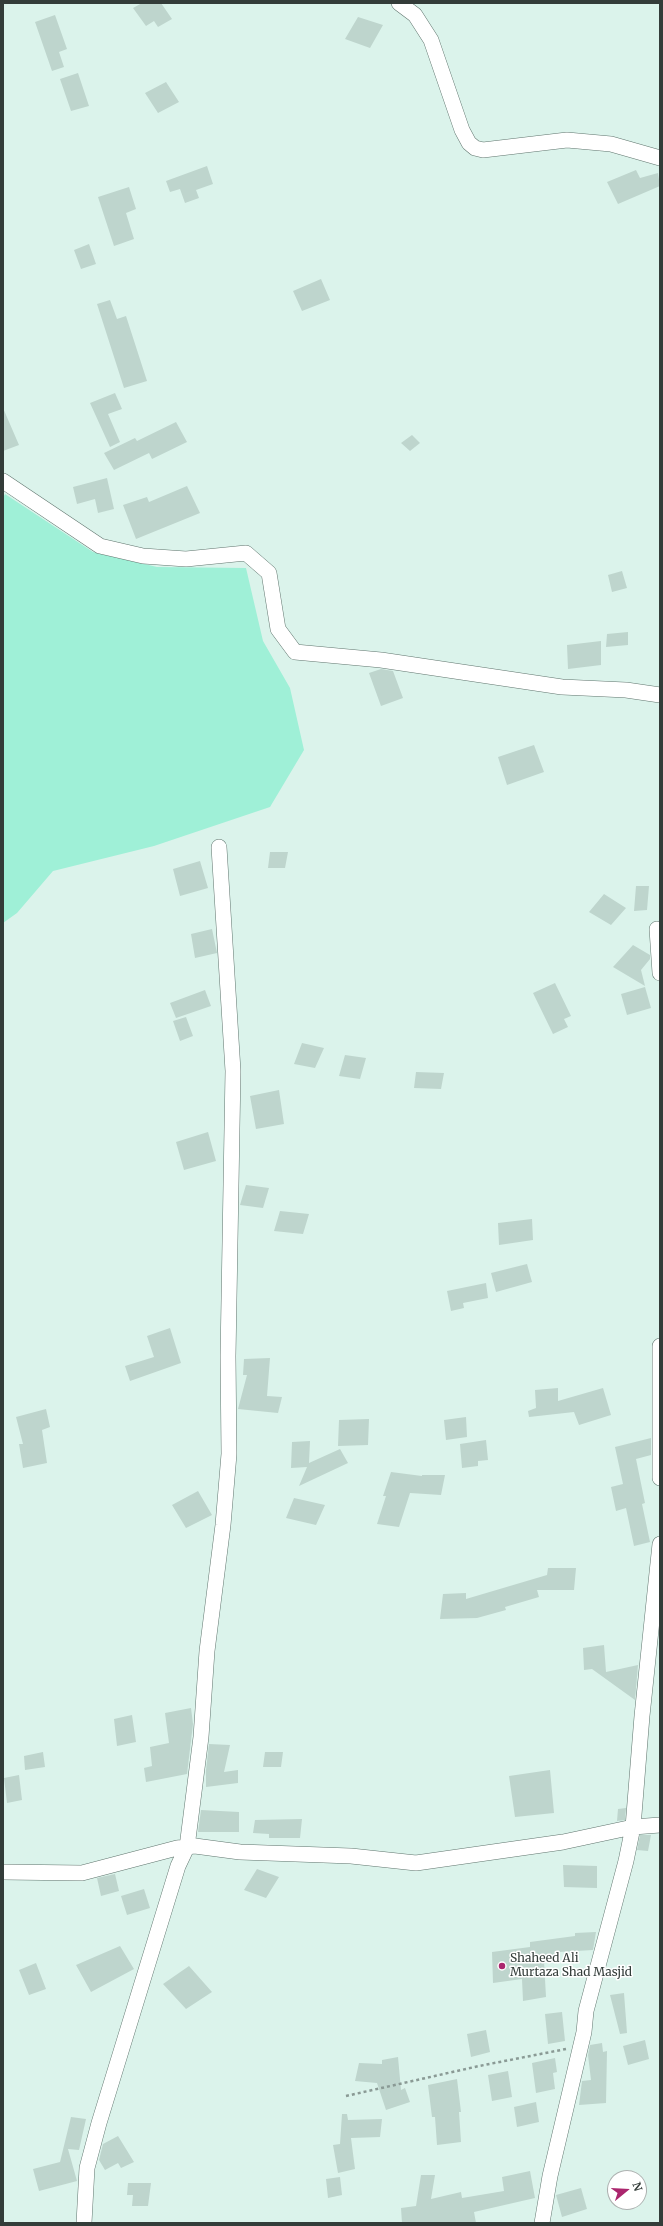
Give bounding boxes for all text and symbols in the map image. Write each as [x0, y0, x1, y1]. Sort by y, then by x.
place label: Shaheed Ali Murtaza Shad Masjid [510, 1952, 632, 1980]
marker: Shaheed Ali Murtaza Shad Masjid [497, 1961, 507, 1971]
north arrow [607, 2170, 647, 2210]
text: N [629, 2180, 645, 2193]

